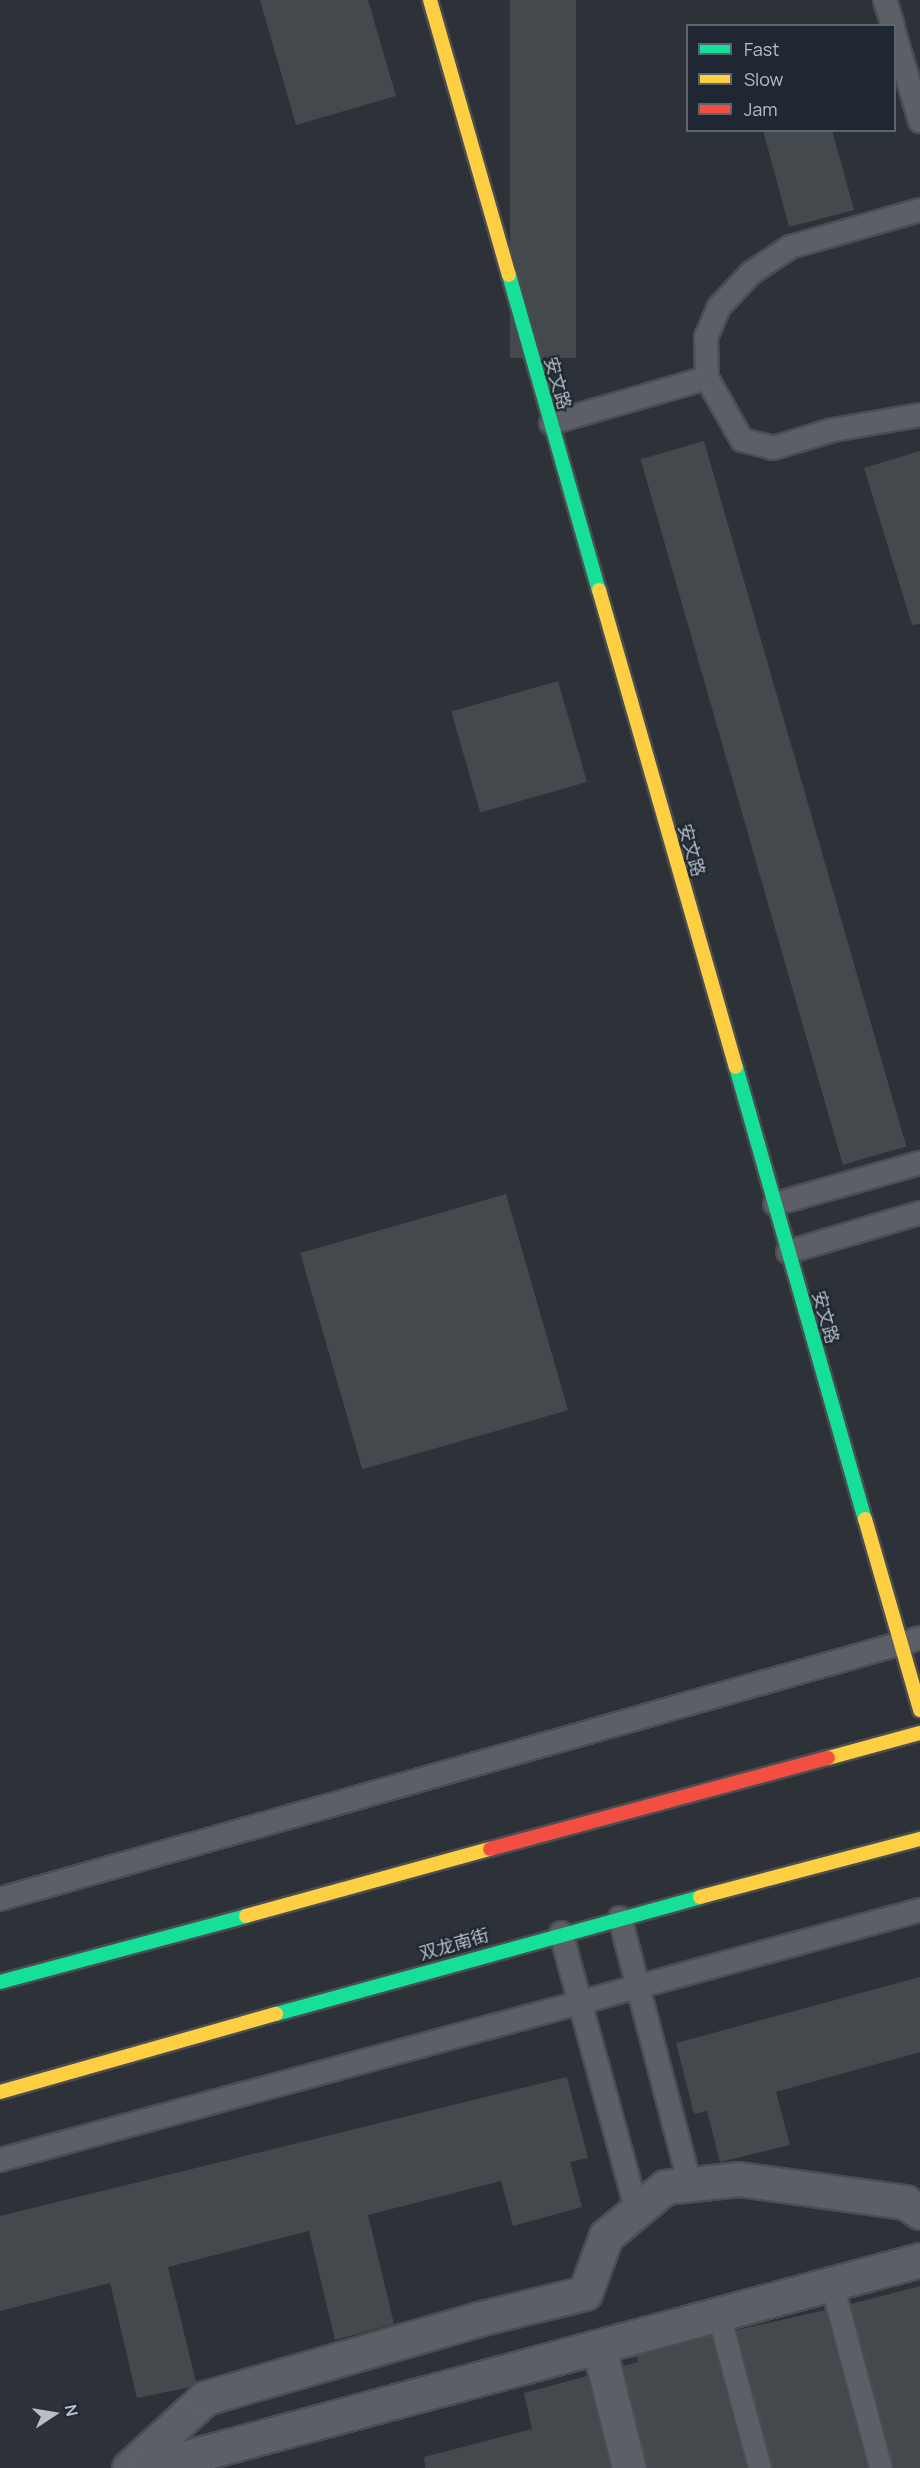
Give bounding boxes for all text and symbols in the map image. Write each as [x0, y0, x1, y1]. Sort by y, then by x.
legend [686, 24, 896, 132]
text: Fast [744, 37, 779, 61]
text: Slow [744, 67, 783, 91]
text: Jam [744, 97, 778, 121]
street label: 安文路 [540, 354, 576, 412]
street label: 安文路 [674, 821, 710, 879]
street label: 安文路 [808, 1288, 844, 1346]
street label: 双龙南街 [416, 1924, 492, 1964]
north arrow [24, 2384, 84, 2444]
text: N [60, 2402, 84, 2418]

